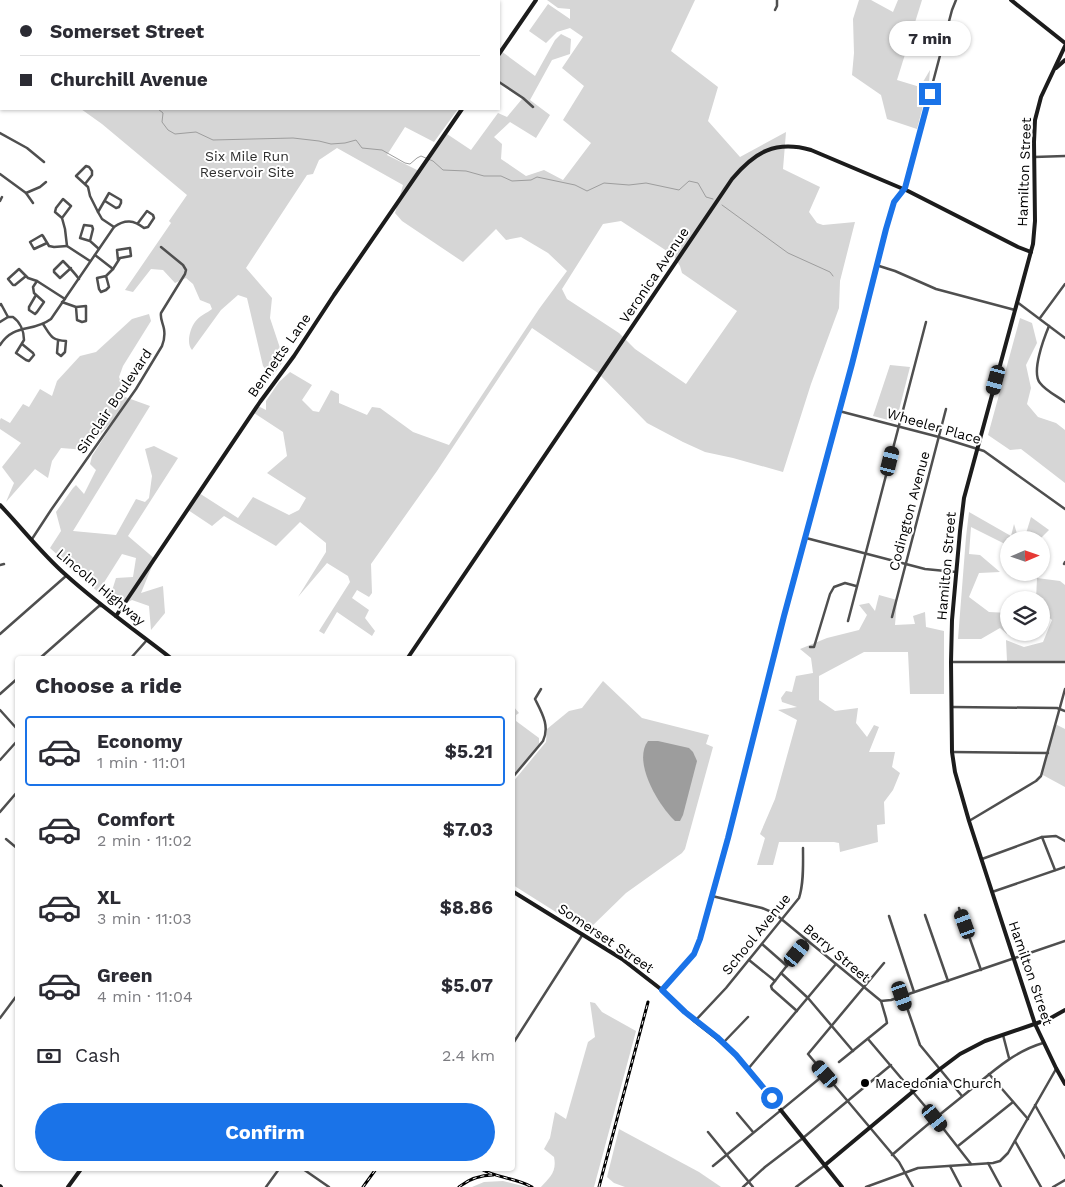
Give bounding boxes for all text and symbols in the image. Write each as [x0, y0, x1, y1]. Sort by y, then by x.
text: Somerset Street [50, 20, 204, 43]
callout: 7 min [889, 22, 971, 56]
text: 7 min [908, 29, 952, 48]
text: Churchill Avenue [50, 68, 208, 91]
route end [919, 83, 941, 105]
street label: Hamilton Street [1014, 117, 1034, 227]
park label: Six Mile Run Reservoir Site [200, 148, 294, 180]
street label: Veronica Avenue [616, 224, 692, 326]
street label: Bennetts Lane [244, 310, 314, 400]
street label: Sinclair Boulevard [73, 346, 155, 456]
car [984, 364, 1007, 396]
street label: Wheeler Place [885, 405, 983, 447]
car [879, 445, 900, 477]
street label: Codington Avenue [885, 449, 933, 573]
street label: Hamilton Street [933, 511, 959, 621]
north arrow [1000, 531, 1050, 581]
map controls [1000, 531, 1050, 641]
street label: Lincoln Highway [53, 545, 149, 629]
button: layers [1000, 591, 1050, 641]
text: Choose a ride [35, 673, 182, 698]
icon: car [37, 729, 82, 774]
text: Economy [97, 730, 182, 753]
text: $5.21 [445, 740, 493, 763]
text: 1 min · 11:01 [97, 753, 186, 772]
icon: car [37, 807, 82, 852]
text: Comfort [97, 808, 175, 831]
text: $7.03 [443, 818, 493, 841]
text: 2 min · 11:02 [97, 831, 192, 850]
icon: car [37, 885, 82, 930]
text: XL [97, 886, 121, 909]
street label: School Avenue [718, 890, 794, 978]
text: $8.86 [440, 896, 493, 919]
street label: Somerset Street [555, 900, 657, 976]
car [952, 907, 977, 941]
text: 3 min · 11:03 [97, 909, 192, 928]
street label: Hamilton Street [1006, 919, 1056, 1027]
street label: Berry Street [800, 920, 874, 986]
car [781, 937, 812, 969]
icon: car [37, 963, 82, 1008]
text: Green [97, 964, 153, 987]
text: $5.07 [441, 974, 493, 997]
car [890, 979, 913, 1013]
text: 4 min · 11:04 [97, 987, 193, 1006]
icon: cash [35, 1042, 63, 1070]
text: Cash [75, 1044, 121, 1067]
text: 2.4 km [442, 1046, 495, 1065]
car [809, 1058, 840, 1090]
place label: Macedonia Church [875, 1075, 1002, 1091]
marker: Macedonia Church [859, 1077, 871, 1089]
route start [761, 1087, 783, 1109]
car [919, 1102, 950, 1134]
button: Confirm [35, 1103, 495, 1161]

